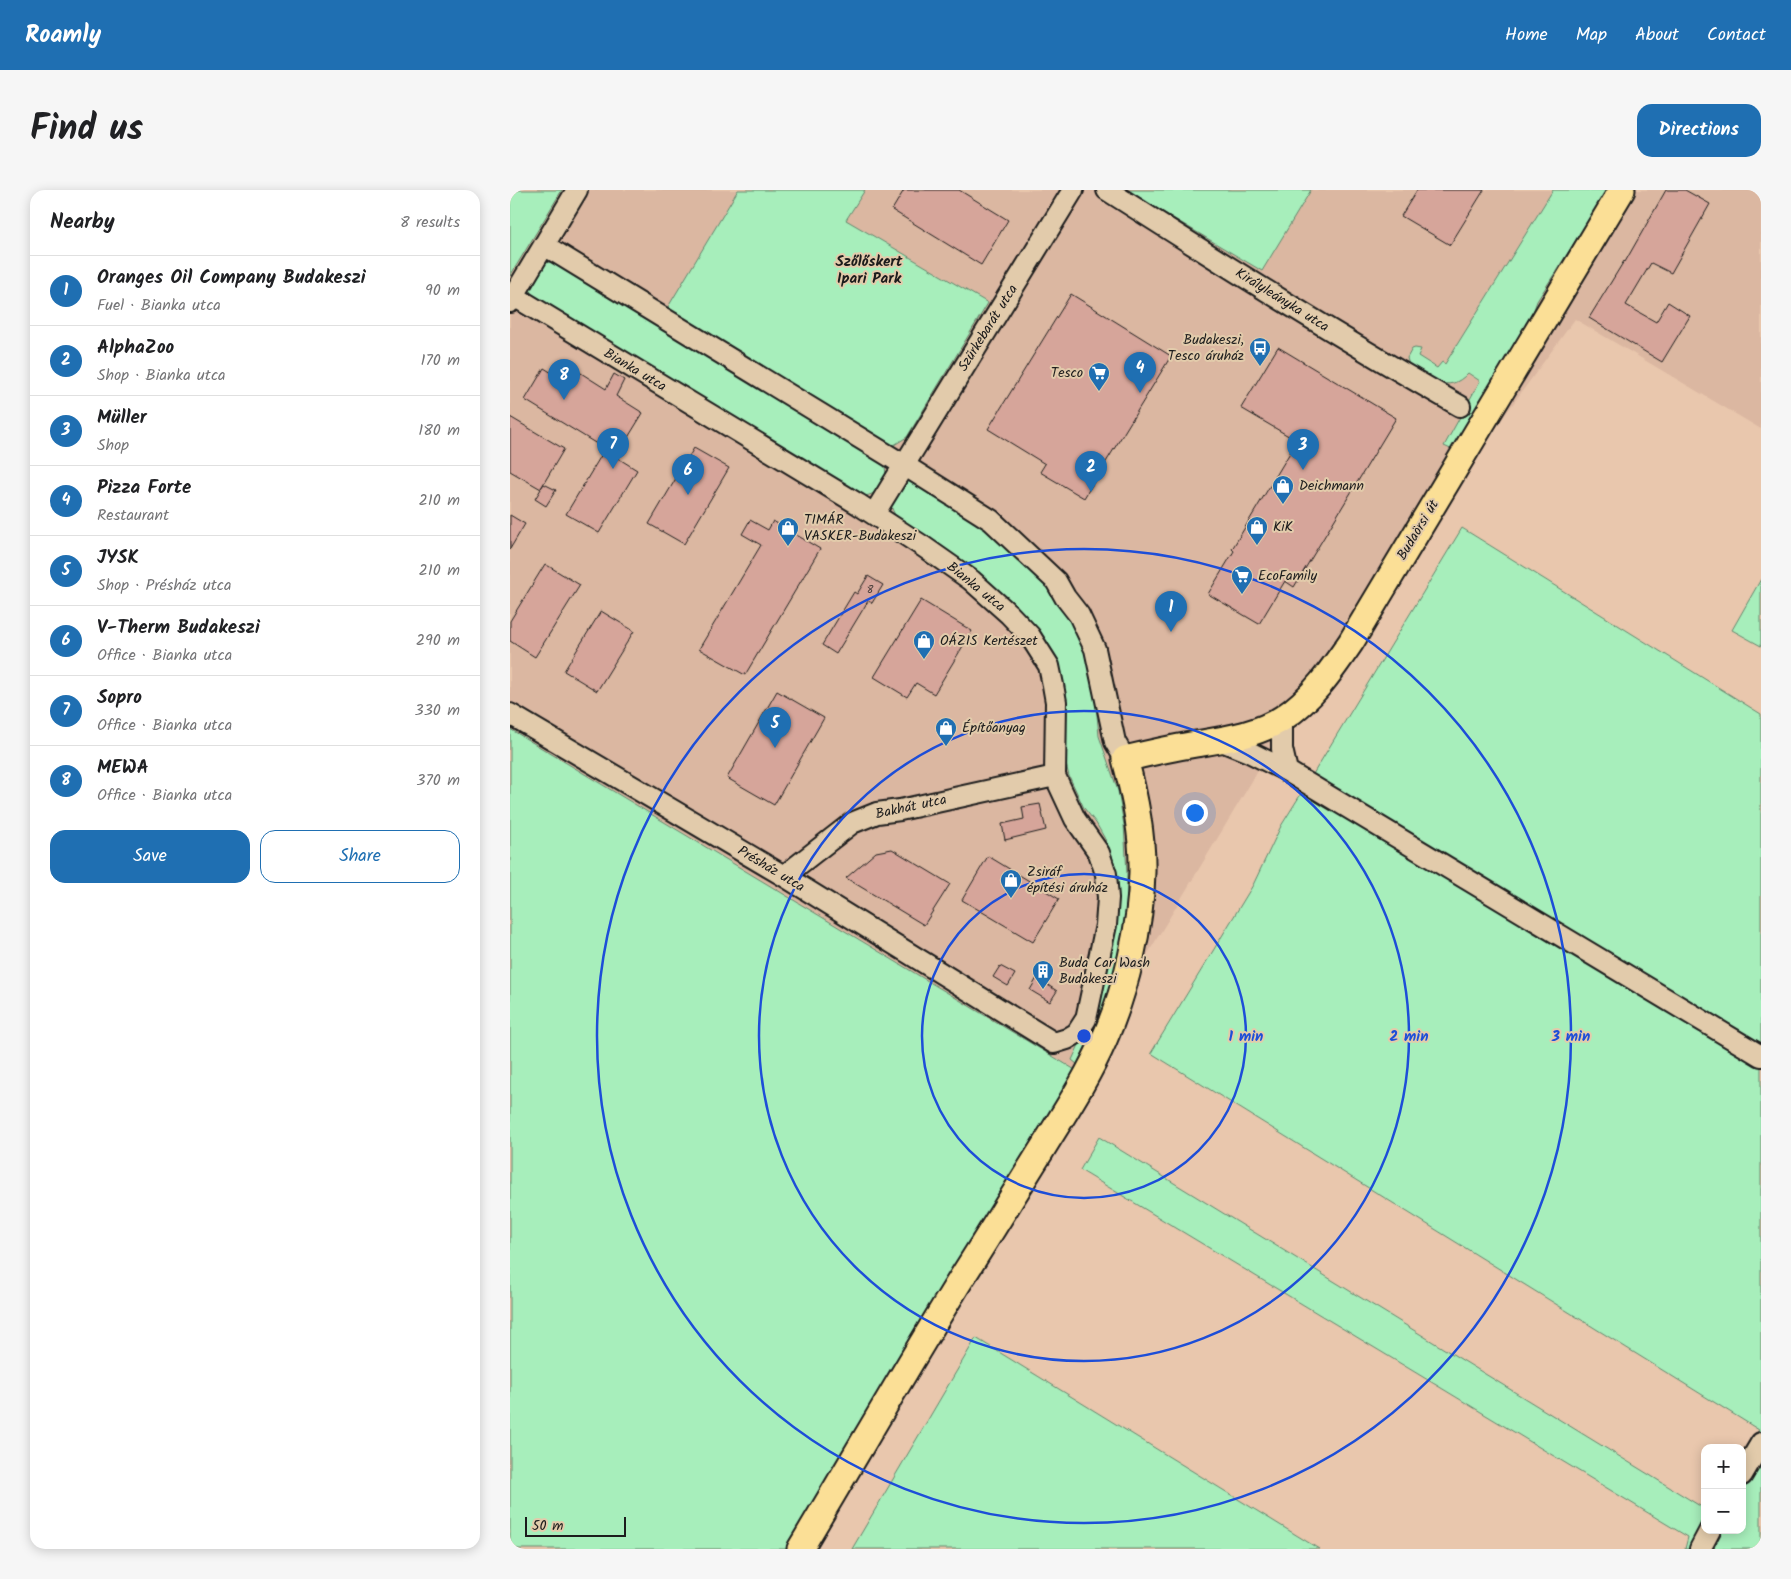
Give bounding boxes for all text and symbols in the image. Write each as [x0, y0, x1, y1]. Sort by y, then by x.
text: Roamly [25, 16, 101, 55]
text: Home [1505, 21, 1548, 50]
text: Map [1576, 21, 1607, 50]
text: About [1635, 21, 1679, 50]
text: Contact [1707, 21, 1766, 50]
text: Find us [30, 102, 143, 158]
button: Directions [1637, 104, 1761, 157]
text: Nearby [50, 206, 115, 239]
text: 8 results [400, 210, 460, 235]
district label: Szőlőskert Ipari Park [836, 250, 903, 291]
street label: Királyleányka utca [1231, 262, 1333, 338]
text: Oranges Oil Company Budakeszi [97, 263, 366, 293]
text: 1 [64, 278, 68, 303]
text: 90 m [425, 278, 460, 303]
street label: Szürkebarát utca [952, 280, 1024, 376]
text: Fuel · Bianka utca [97, 293, 221, 318]
place label: Budakeszi, Tesco áruház [1168, 329, 1244, 367]
text: AlphaZoo [97, 333, 174, 363]
bus stop icon: Budakeszi, Tesco áruház [1248, 336, 1272, 367]
street label: Bianka utca [599, 343, 671, 397]
text: 2 [61, 348, 71, 373]
text: 170 m [420, 348, 460, 373]
pin: 4 [1124, 352, 1156, 393]
pin: 8 [548, 359, 580, 400]
supermarket icon: Tesco [1087, 361, 1111, 392]
place label: Tesco [1051, 362, 1083, 384]
text: Shop · Bianka utca [97, 363, 226, 388]
text: Müller [97, 403, 147, 433]
text: 3 [62, 418, 70, 443]
text: 180 m [418, 418, 460, 443]
pin: 7 [597, 428, 629, 469]
pin: 3 [1287, 429, 1319, 470]
text: Shop [97, 433, 129, 458]
pin: 2 [1075, 451, 1107, 492]
pin: 6 [672, 454, 704, 495]
text: Pizza Forte [97, 473, 191, 503]
shop icon: Deichmann [1271, 474, 1295, 505]
place label: Deichmann [1299, 475, 1364, 497]
text: 4 [62, 488, 70, 513]
text: 210 m [419, 488, 460, 513]
street label: Budaörsi út [1391, 495, 1445, 564]
text: Restaurant [97, 503, 169, 528]
place label: TIMÁR VASKER-Budakeszi [804, 509, 917, 547]
shop icon: KiK [1245, 515, 1269, 546]
shop icon: TIMÁR VASKER-Budakeszi [776, 516, 800, 547]
place label: KiK [1273, 516, 1294, 538]
text: JYSK [97, 543, 139, 573]
street label: Bianka utca [942, 556, 1010, 618]
text: 5 [62, 558, 70, 583]
text: 210 m [419, 558, 460, 583]
supermarket icon: EcoFamily [1230, 564, 1254, 595]
place label: EcoFamily [1258, 565, 1318, 587]
text: Shop · Présház utca [97, 573, 232, 598]
house number: 8 [867, 581, 874, 599]
pin: 1 [1155, 591, 1187, 632]
text: V-Therm Budakeszi [97, 613, 260, 643]
text: 6 [62, 628, 70, 653]
text: 290 m [416, 628, 460, 653]
shop icon: OÁZIS Kertészet [912, 629, 936, 660]
place label: OÁZIS Kertészet [940, 630, 1038, 652]
text: Office · Bianka utca [97, 643, 232, 668]
text: Sopro [97, 683, 142, 713]
text: 7 [62, 698, 70, 723]
text: 330 m [415, 698, 460, 723]
pin: 5 [759, 707, 791, 748]
text: Office · Bianka utca [97, 713, 232, 738]
shop icon: Építőanyag [934, 716, 958, 747]
place label: Építőanyag [962, 717, 1026, 739]
text: MEWA [97, 753, 149, 783]
text: 8 [61, 768, 71, 793]
text: 370 m [416, 768, 460, 793]
text: Office · Bianka utca [97, 783, 232, 808]
street label: Bakhát utca [873, 789, 949, 825]
your location [1182, 800, 1208, 826]
button: Save [50, 830, 250, 883]
button: Share [260, 830, 460, 883]
street label: Présház utca [733, 840, 809, 898]
place label: Zsiráf építési áruház [1027, 861, 1108, 899]
shop icon: Zsiráf építési áruház [999, 868, 1023, 899]
place label: Buda Car Wash Budakeszi [1059, 952, 1150, 990]
building icon: Buda Car Wash Budakeszi [1031, 959, 1055, 990]
text: 1 min [1229, 1025, 1263, 1049]
text: 2 min [1389, 1025, 1429, 1049]
text: 3 min [1551, 1025, 1590, 1049]
centre of rings [1075, 1027, 1093, 1045]
map controls [1701, 1444, 1746, 1534]
button: + [1701, 1444, 1746, 1489]
button: − [1701, 1489, 1746, 1534]
scale bar [525, 1514, 626, 1537]
text: 50 m [532, 1515, 563, 1537]

